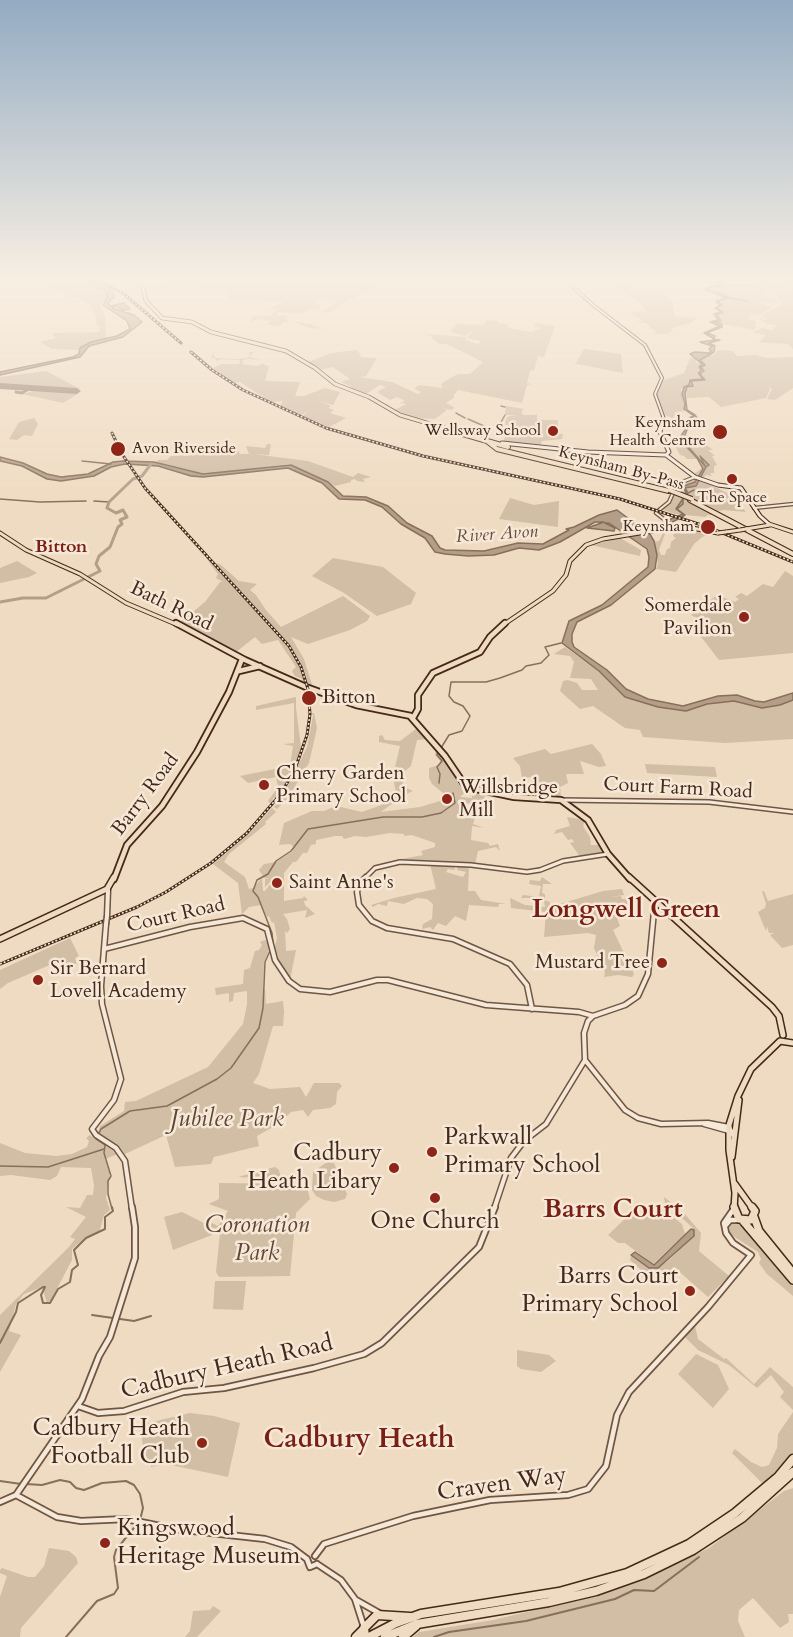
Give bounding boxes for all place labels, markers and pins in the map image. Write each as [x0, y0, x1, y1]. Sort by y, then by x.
place label: Keynsham Health Centre [609, 413, 706, 451]
place label: Wellsway School [425, 421, 541, 441]
marker: Keynsham Health Centre [711, 423, 729, 441]
marker: Wellsway School [546, 424, 560, 438]
place label: Avon Riverside [132, 439, 236, 459]
marker: Avon Riverside [109, 440, 127, 458]
marker: The Space [725, 472, 739, 486]
place label: The Space [697, 488, 767, 508]
place label: Keynsham [623, 517, 694, 537]
marker: Keynsham [699, 518, 717, 536]
place label: Somerdale Pavilion [644, 594, 732, 641]
marker: Somerdale Pavilion [737, 610, 751, 624]
place label: Bitton [322, 686, 376, 710]
marker: Bitton [300, 689, 318, 707]
place label: Cherry Garden Primary School [276, 762, 406, 809]
place label: Willsbridge Mill [459, 776, 558, 823]
marker: Cherry Garden Primary School [257, 778, 271, 792]
marker: Willsbridge Mill [440, 792, 454, 806]
place label: Saint Anne's [289, 871, 394, 895]
marker: Saint Anne's [270, 876, 284, 890]
place label: Mustard Tree [535, 951, 650, 975]
marker: Mustard Tree [655, 956, 669, 970]
place label: Sir Bernard Lovell Academy [50, 957, 187, 1004]
marker: Sir Bernard Lovell Academy [31, 973, 45, 987]
place label: Parkwall Primary School [444, 1124, 600, 1180]
place label: Cadbury Heath Libary [248, 1140, 382, 1196]
marker: Parkwall Primary School [425, 1145, 439, 1159]
marker: Cadbury Heath Libary [387, 1161, 401, 1175]
marker: One Church [428, 1191, 442, 1205]
place label: One Church [370, 1208, 500, 1236]
place label: Barrs Court Primary School [522, 1263, 678, 1319]
marker: Barrs Court Primary School [683, 1284, 697, 1298]
place label: Cadbury Heath Football Club [32, 1415, 190, 1471]
marker: Cadbury Heath Football Club [195, 1436, 209, 1450]
place label: Kingswood Heritage Museum [117, 1515, 300, 1571]
marker: Kingswood Heritage Museum [98, 1536, 112, 1550]

